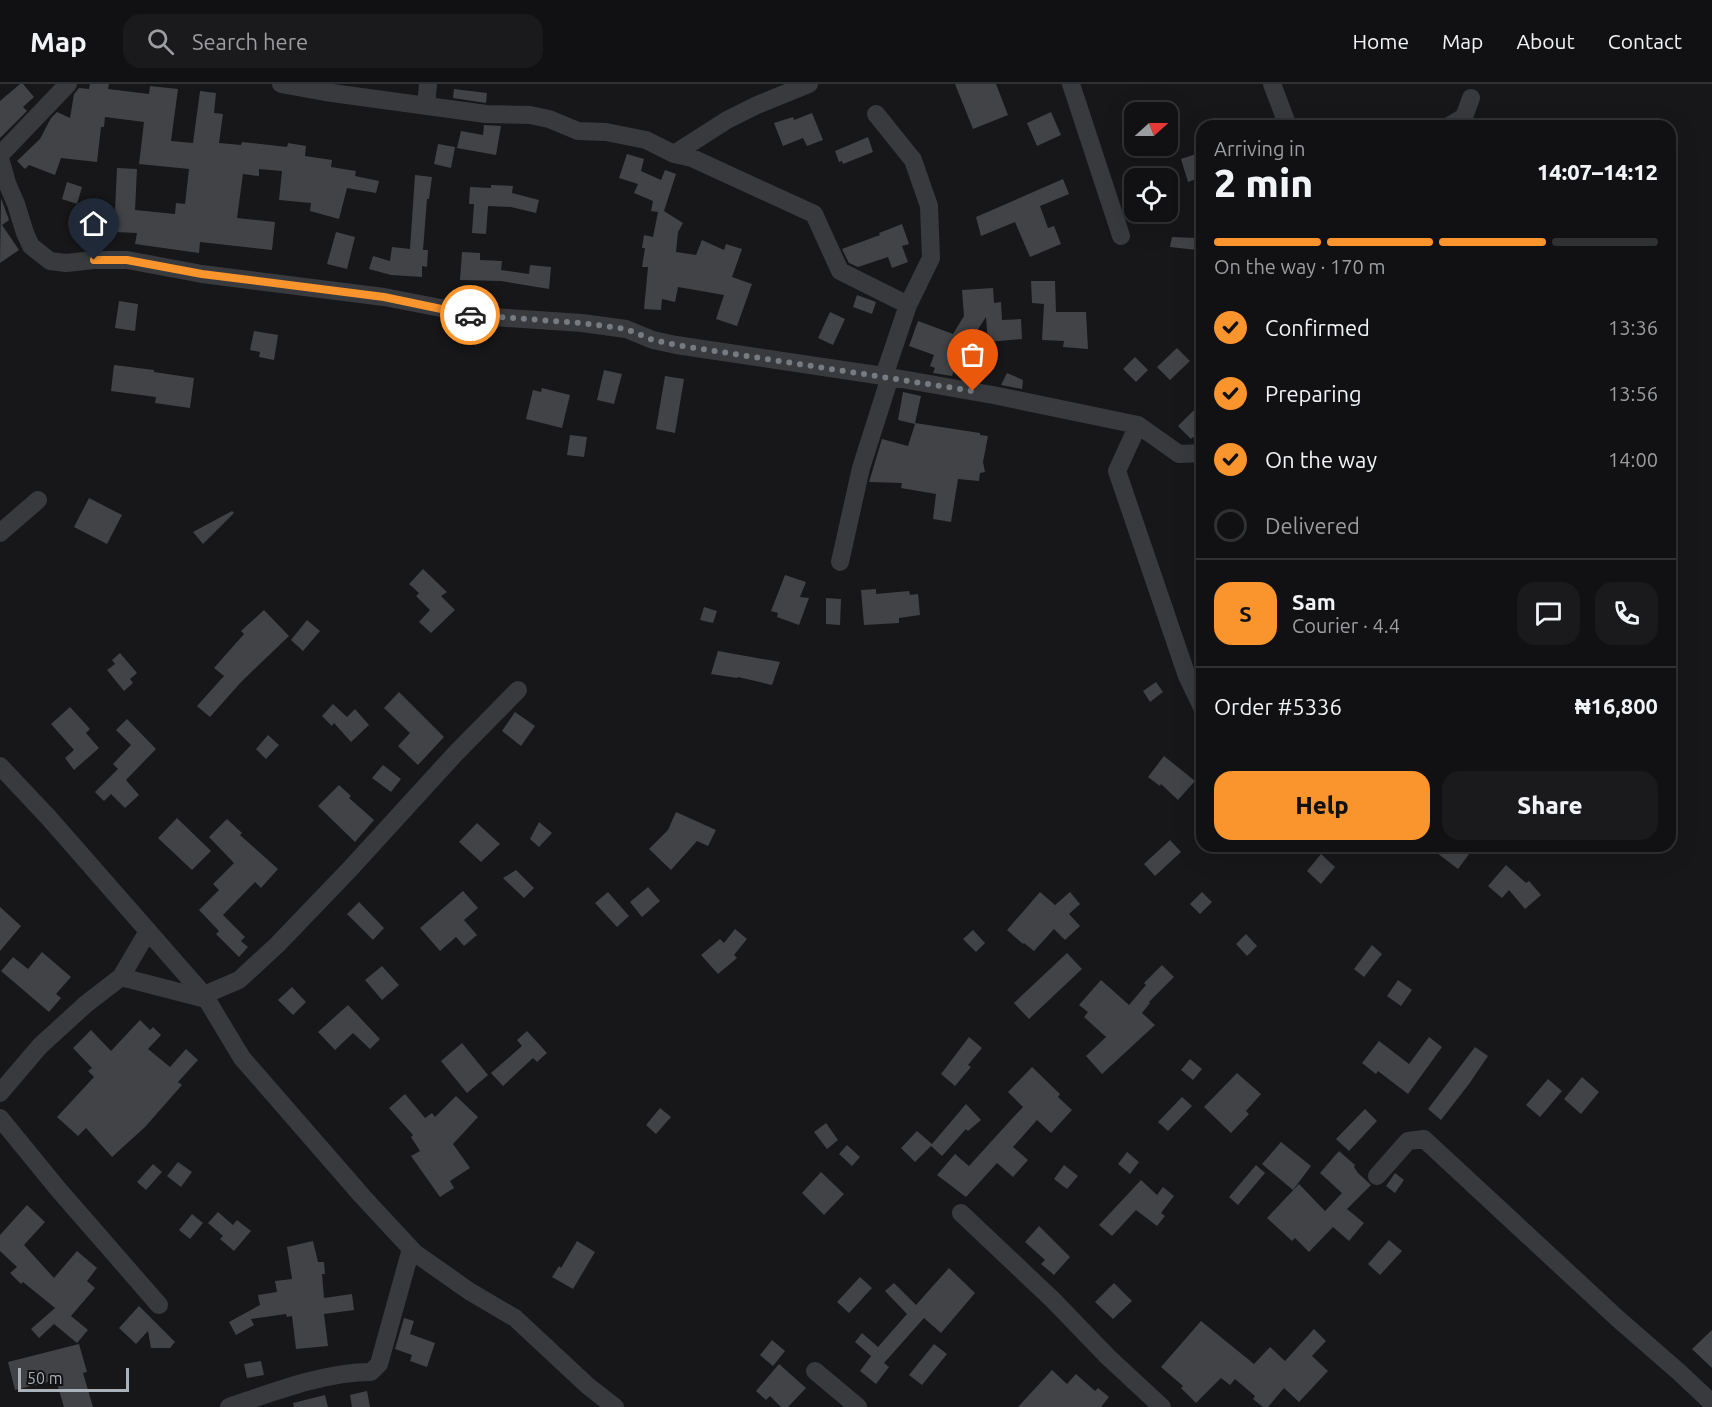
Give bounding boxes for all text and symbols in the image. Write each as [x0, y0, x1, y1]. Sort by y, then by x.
search box [123, 14, 543, 68]
icon: search [144, 25, 177, 58]
text: Map [30, 26, 87, 57]
text: Search here [192, 29, 308, 54]
text: Home [1352, 29, 1409, 53]
text: Map [1442, 29, 1483, 53]
text: About [1516, 29, 1575, 53]
text: Contact [1608, 29, 1682, 53]
north arrow [1124, 102, 1178, 156]
map controls [1124, 102, 1178, 222]
text: Arriving in [1214, 137, 1305, 160]
text: 14:07–14:12 [1537, 159, 1658, 184]
text: 2 min [1214, 161, 1313, 204]
button: locate [1124, 168, 1178, 222]
pin [68, 198, 119, 260]
icon: home [77, 207, 110, 240]
text: On the way · 170 m [1214, 255, 1386, 278]
courier [440, 285, 500, 345]
icon: car [454, 299, 487, 332]
icon: check [1214, 311, 1247, 344]
text: Confirmed [1265, 315, 1370, 340]
text: 13:36 [1608, 316, 1658, 339]
pin [947, 329, 998, 391]
icon: bag [956, 338, 989, 371]
icon: check [1214, 377, 1247, 410]
text: Preparing [1265, 381, 1362, 406]
text: 13:56 [1608, 382, 1658, 405]
icon: check [1214, 443, 1247, 476]
text: On the way [1265, 447, 1377, 472]
text: 14:00 [1608, 448, 1658, 471]
text: Delivered [1265, 513, 1360, 538]
button: chat [1517, 582, 1580, 645]
button: phone [1595, 582, 1658, 645]
text: Sam [1292, 589, 1336, 614]
text: S [1239, 601, 1252, 626]
text: Courier · 4.4 [1292, 614, 1400, 637]
text: ₦16,800 [1575, 693, 1658, 718]
text: Order #5336 [1214, 694, 1342, 719]
button: Help [1214, 771, 1430, 840]
button: Share [1442, 771, 1658, 840]
scale bar [18, 1365, 129, 1392]
text: 50 m [27, 1369, 63, 1387]

